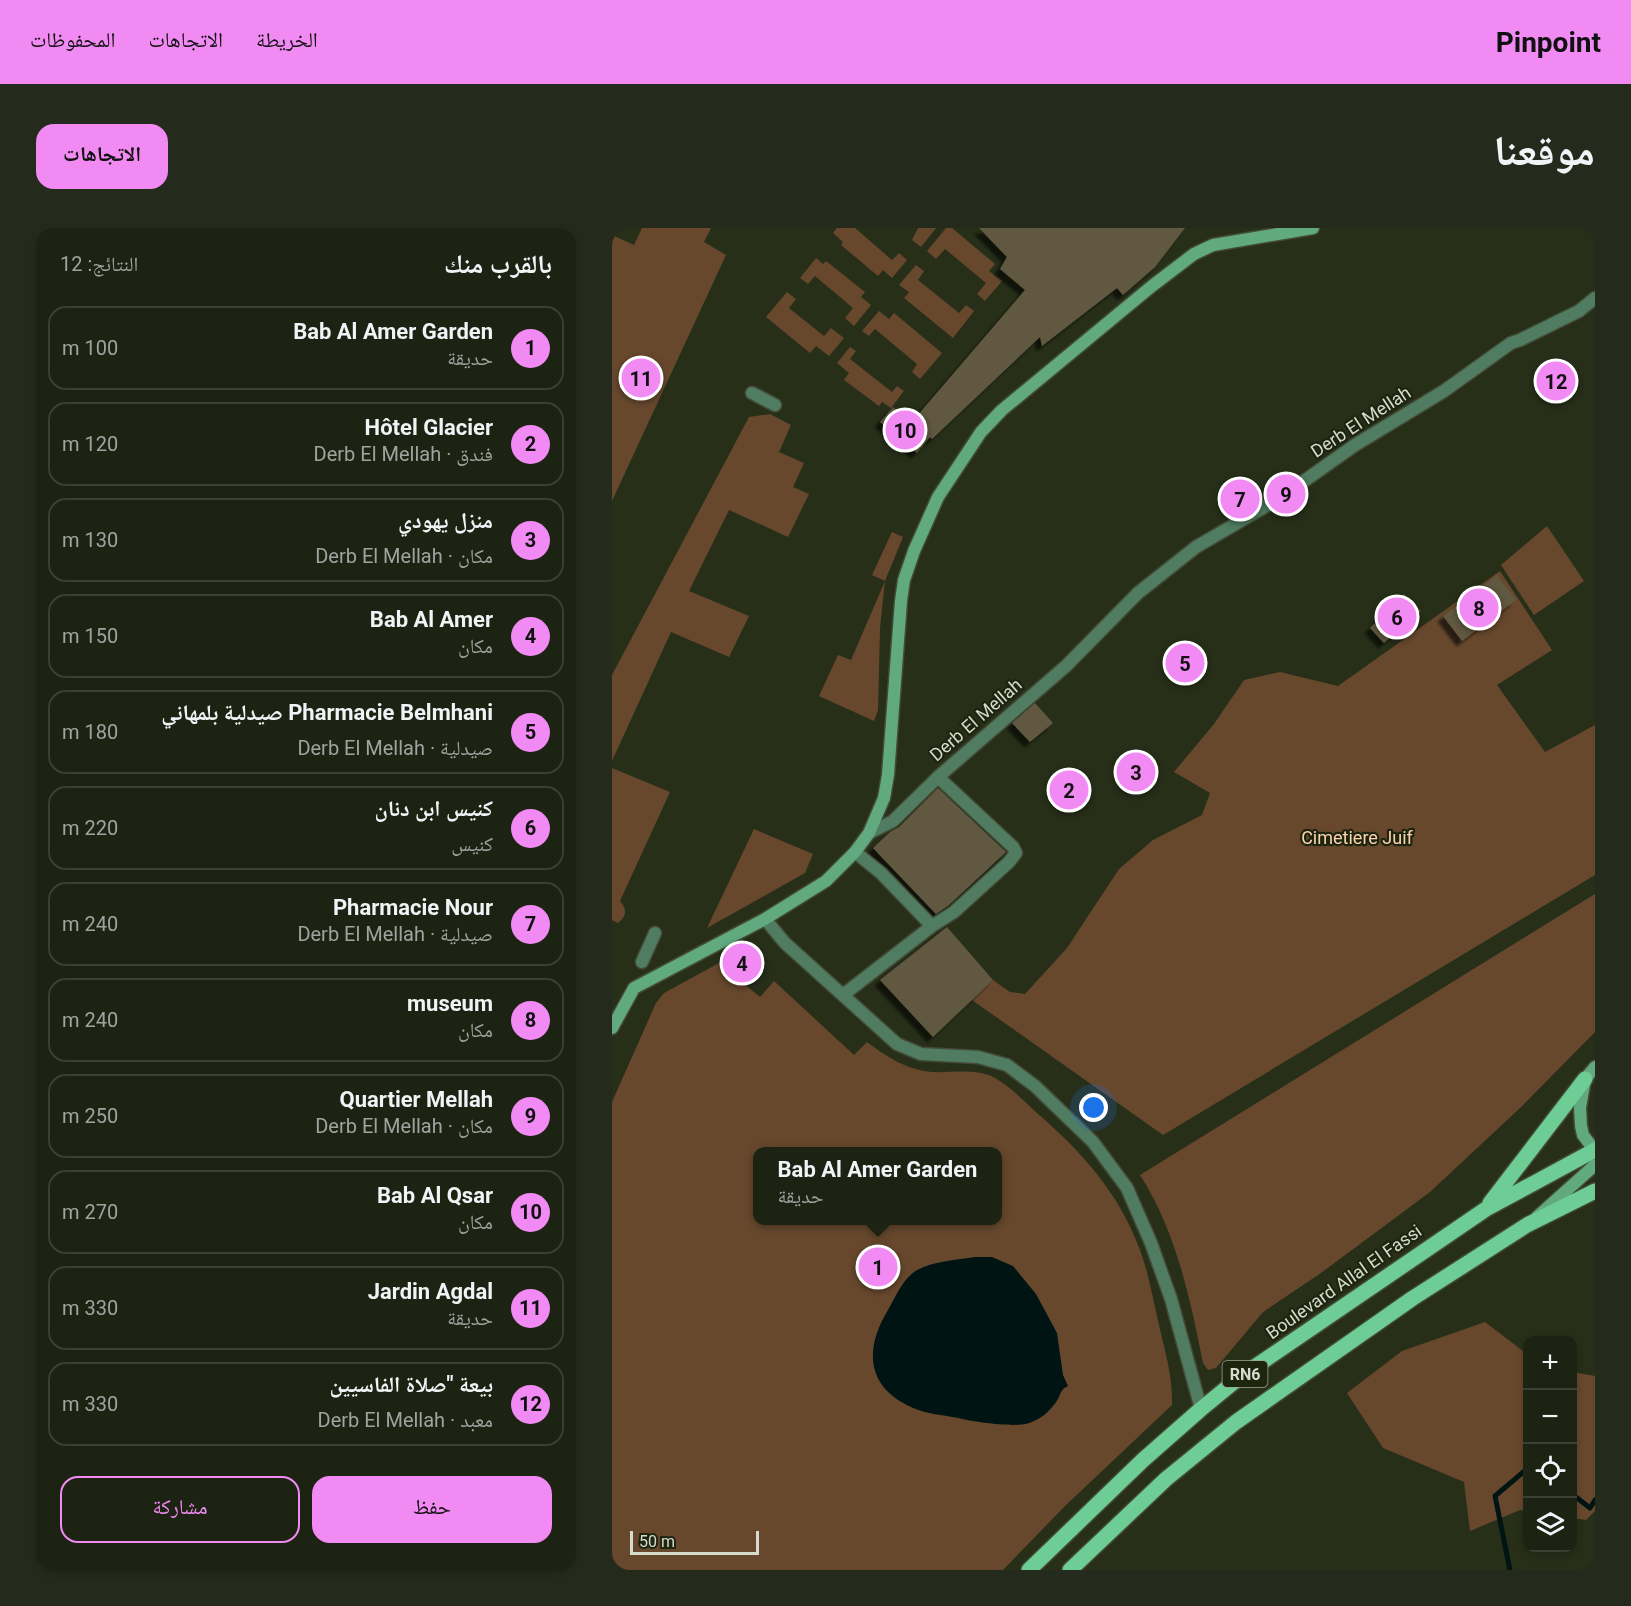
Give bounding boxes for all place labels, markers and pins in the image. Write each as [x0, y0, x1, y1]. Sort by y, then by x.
pin: 11 [621, 356, 660, 400]
pin: 12 [1536, 358, 1576, 404]
pin: 10 [886, 408, 924, 452]
pin: 9 [1266, 472, 1306, 516]
pin: 7 [1220, 476, 1260, 522]
pin: 8 [1460, 586, 1498, 631]
pin: 6 [1378, 594, 1416, 640]
pin: 5 [1166, 640, 1204, 686]
pin: 3 [1116, 750, 1156, 794]
pin: 2 [1050, 768, 1088, 812]
pin: 4 [722, 940, 762, 986]
pin: 1 [858, 1244, 898, 1290]

